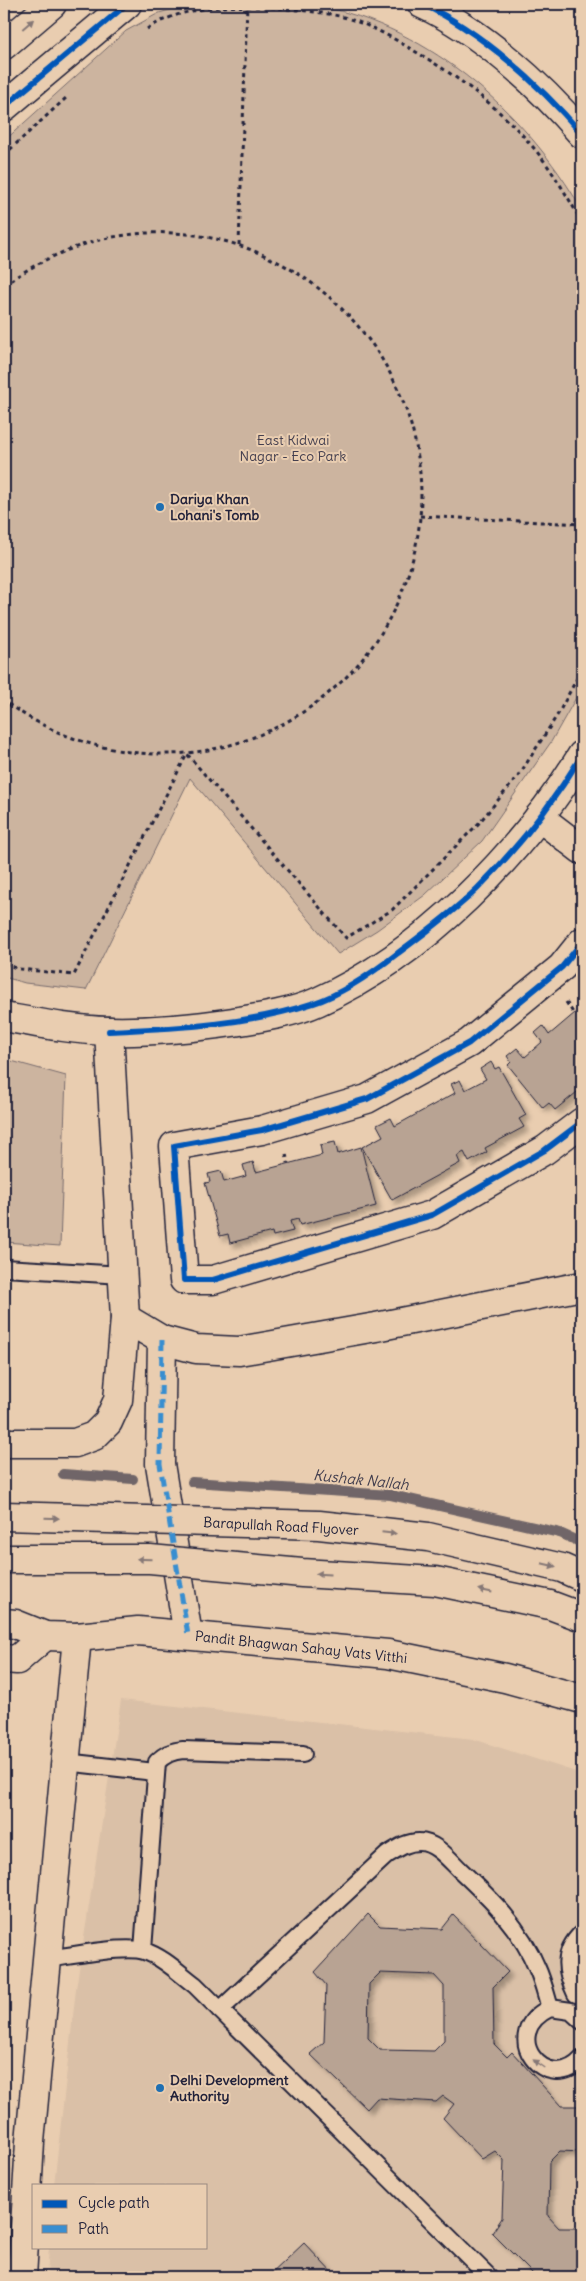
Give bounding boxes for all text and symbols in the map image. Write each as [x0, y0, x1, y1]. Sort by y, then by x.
one-way arrow [21, 19, 34, 30]
park label: East Kidwai Nagar - Eco Park [240, 431, 346, 465]
place label: Dariya Khan Lohani's Tomb [170, 490, 260, 524]
marker: Dariya Khan Lohani's Tomb [154, 501, 166, 513]
water label: Kushak Nallah [312, 1465, 410, 1494]
street label: Barapullah Road Flyover [203, 1513, 359, 1539]
one-way arrow [45, 1514, 61, 1522]
one-way arrow [382, 1529, 398, 1537]
one-way arrow [136, 1555, 152, 1563]
one-way arrow [541, 1561, 556, 1569]
one-way arrow [315, 1570, 331, 1578]
one-way arrow [477, 1587, 492, 1595]
street label: Pandit Bhagwan Sahay Vats Vitthi [194, 1627, 408, 1667]
one-way arrow [533, 2059, 546, 2069]
place label: Delhi Development Authority [170, 2071, 289, 2105]
marker: Delhi Development Authority [154, 2082, 166, 2094]
legend [32, 2184, 208, 2248]
text: Cycle path [78, 2193, 150, 2212]
text: Path [78, 2219, 109, 2238]

